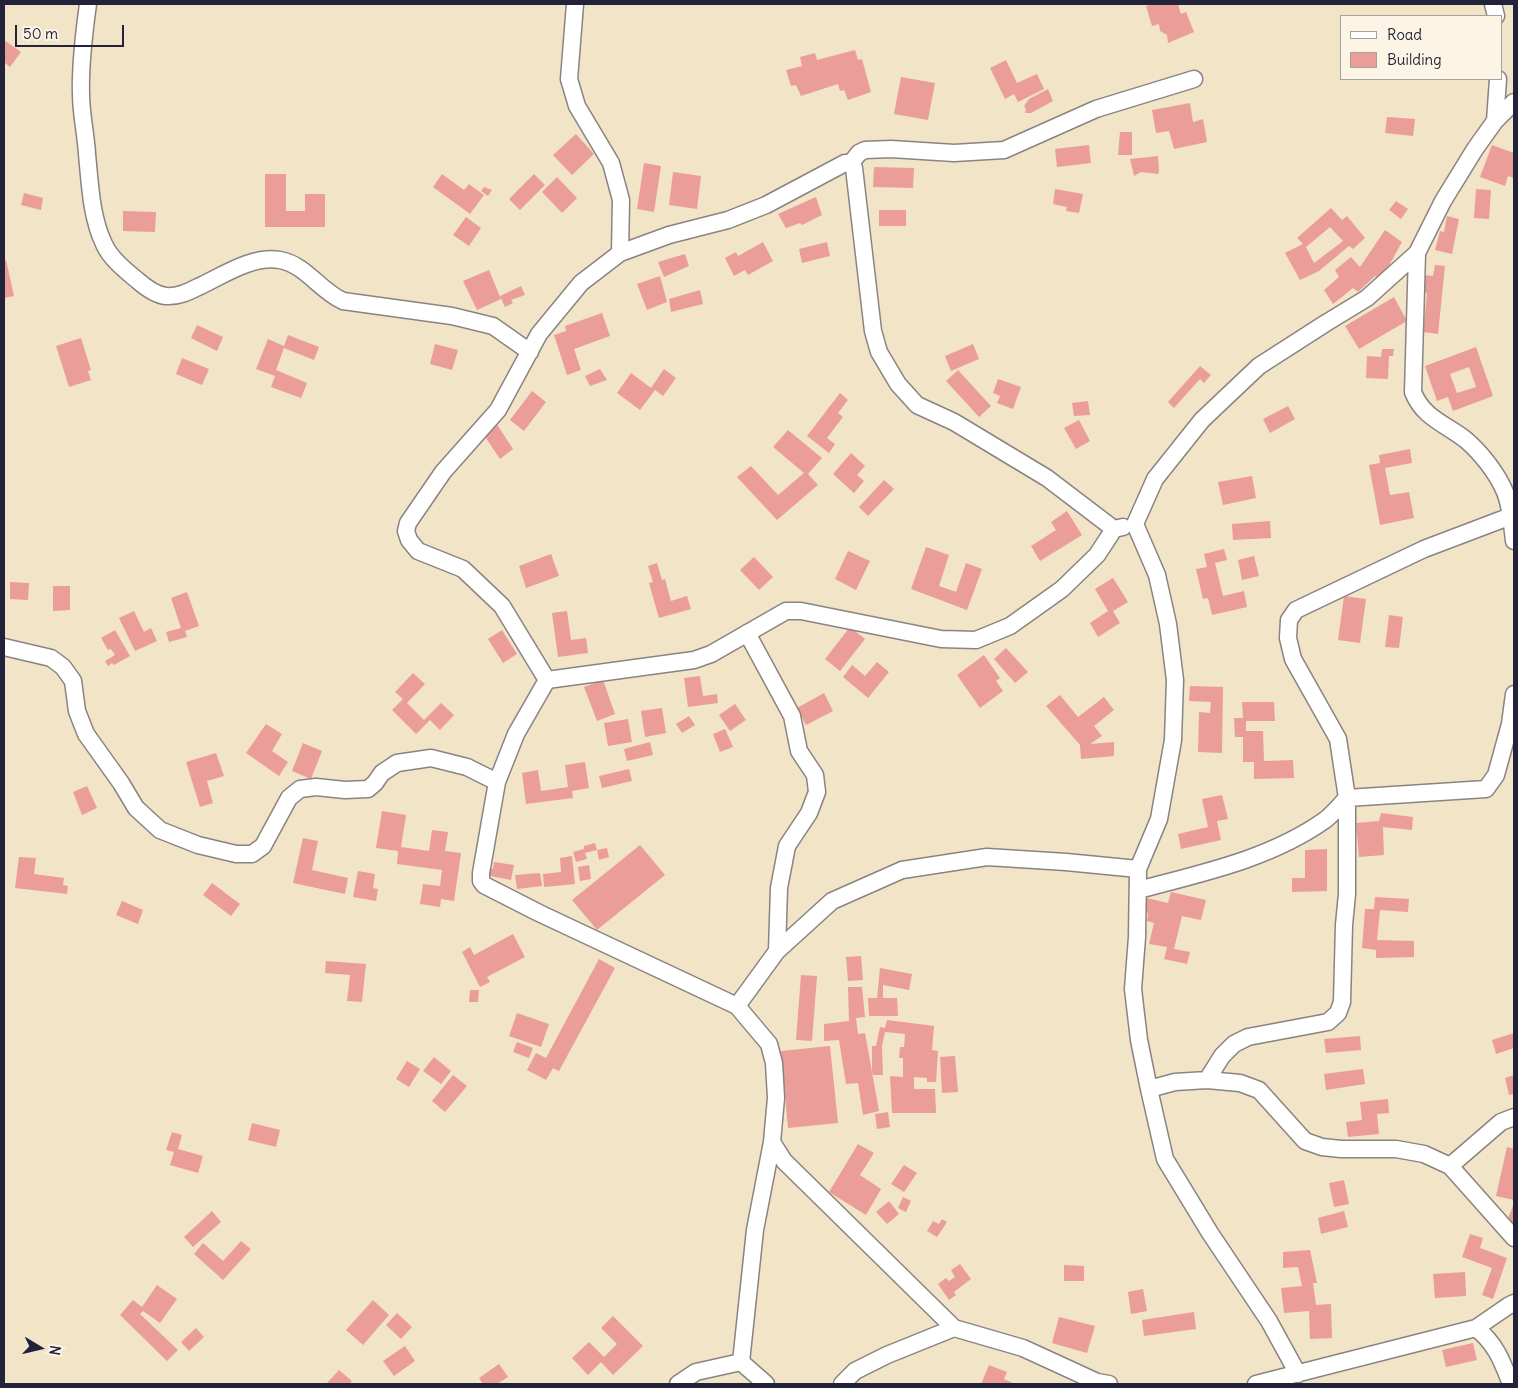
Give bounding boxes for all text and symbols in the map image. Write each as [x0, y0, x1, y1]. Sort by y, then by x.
scale bar [18, 15, 126, 47]
legend [1340, 15, 1503, 80]
text: 50 m [23, 24, 58, 43]
text: Road [1387, 25, 1422, 44]
text: Building [1387, 50, 1442, 69]
north arrow [15, 1323, 65, 1373]
text: N [45, 1344, 64, 1357]

